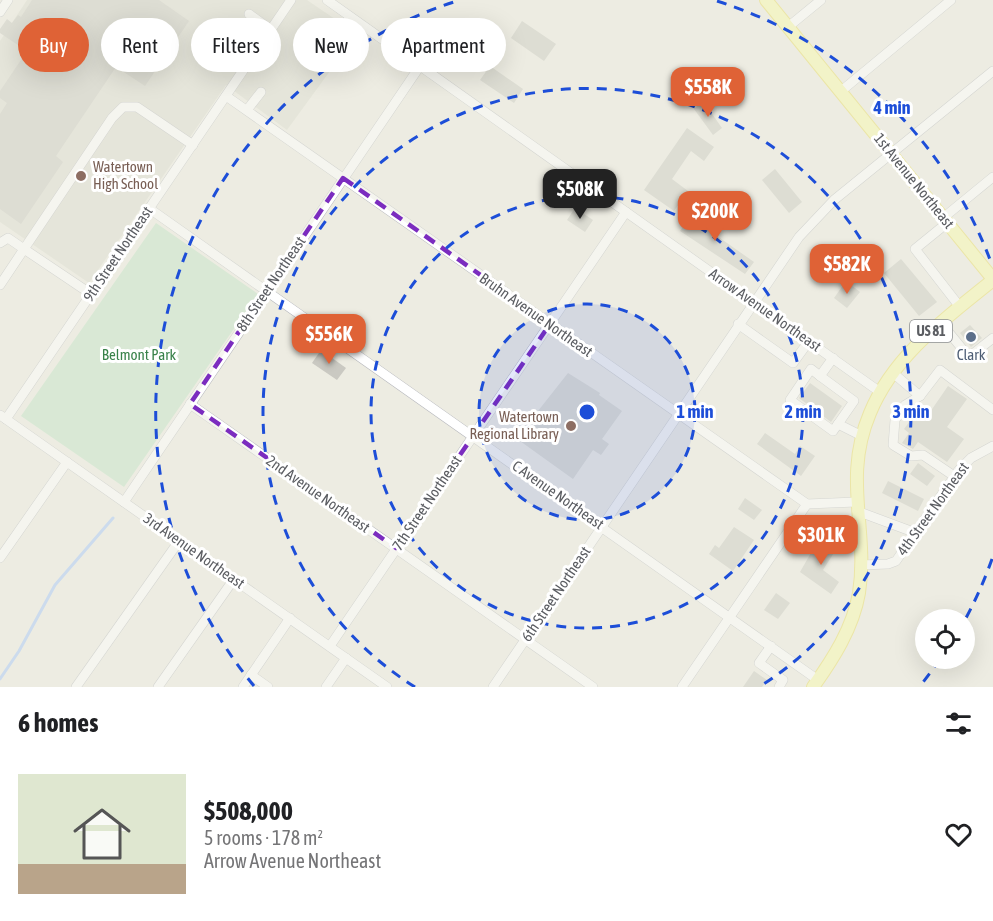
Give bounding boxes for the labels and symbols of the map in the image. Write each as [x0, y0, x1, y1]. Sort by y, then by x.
pin: $558K [666, 67, 750, 118]
text: 4 min [873, 97, 911, 118]
street label: 1st Avenue Northeast [871, 130, 958, 232]
place label: Watertown High School [93, 158, 158, 192]
marker: Watertown High School [74, 169, 88, 183]
pin: $508K [538, 169, 622, 220]
pin: $200K [673, 191, 757, 242]
street label: 9th Street Northeast [80, 203, 156, 304]
street label: 8th Street Northeast [233, 233, 309, 334]
pin: $582K [805, 244, 889, 295]
street label: Arrow Avenue Northeast [706, 265, 825, 355]
street label: Bruhn Avenue Northeast [476, 269, 596, 360]
pin: $556K [287, 314, 371, 365]
road number: US 81 [910, 320, 952, 342]
marker: Clark [964, 330, 978, 344]
park label: Belmont Park [102, 346, 177, 363]
place label: Clark [957, 346, 986, 363]
text: 1 min [677, 401, 714, 422]
text: 2 min [785, 401, 822, 422]
text: 3 min [893, 401, 930, 422]
centre of rings [577, 402, 597, 422]
place label: Watertown Regional Library [469, 408, 559, 442]
marker: Watertown Regional Library [564, 419, 578, 433]
street label: 2nd Avenue Northeast [263, 452, 373, 536]
street label: 7th Street Northeast [389, 452, 465, 553]
street label: C Avenue Northeast [509, 457, 607, 532]
street label: 4th Street Northeast [893, 459, 972, 559]
street label: 3rd Avenue Northeast [141, 509, 248, 592]
pin: $301K [779, 515, 863, 566]
street label: 6th Street Northeast [518, 543, 594, 644]

